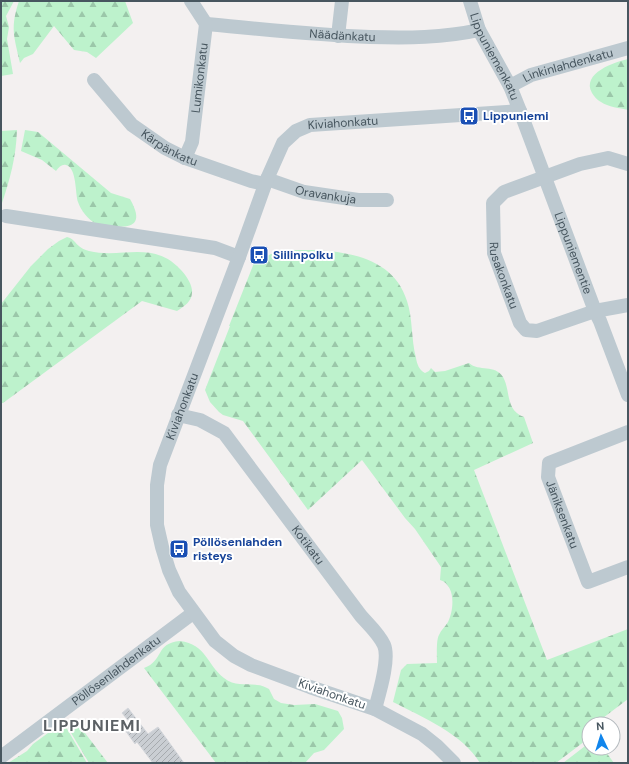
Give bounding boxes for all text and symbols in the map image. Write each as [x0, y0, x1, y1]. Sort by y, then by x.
street label: Lippuniemenkatu [466, 11, 523, 103]
street label: Näädänkatu [309, 25, 376, 45]
street label: Lumikonkatu [188, 42, 212, 114]
street label: Linkinlahdenkatu [520, 44, 615, 86]
bus stop icon: Lippuniemi [458, 105, 480, 127]
place label: Lippuniemi [483, 108, 549, 124]
street label: Kiviahonkatu [307, 112, 379, 133]
street label: Kärpänkatu [138, 126, 200, 170]
street label: Oravankuja [293, 181, 357, 208]
street label: Lippuniementie [551, 210, 596, 297]
street label: Rusakonkatu [486, 242, 522, 311]
bus stop icon: Siilinpolku [248, 244, 270, 266]
place label: Siilinpolku [273, 247, 333, 263]
street label: Kiviahonkatu [162, 370, 202, 442]
street label: Jäniksenkatu [542, 478, 583, 551]
street label: Kotikatu [288, 522, 328, 568]
place label: Pöllösenlahden risteys [193, 534, 282, 564]
bus stop icon: Pöllösenlahden risteys [168, 538, 190, 560]
street label: Pöllösenlahdenkatu [68, 632, 164, 709]
street label: Kiviahonkatu [296, 675, 368, 713]
district label: LIPPUNIEMI [43, 715, 141, 736]
north arrow [581, 716, 621, 756]
text: N [596, 719, 605, 733]

